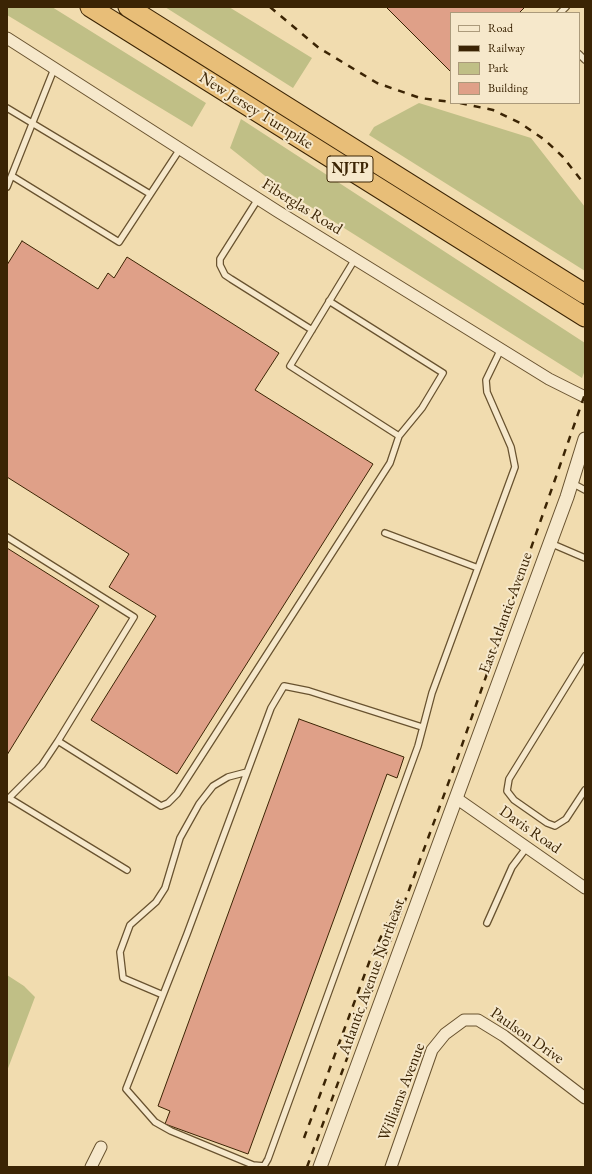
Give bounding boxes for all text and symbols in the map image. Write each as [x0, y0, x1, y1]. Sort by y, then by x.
legend [450, 12, 580, 104]
text: Road [488, 20, 513, 36]
text: Railway [488, 40, 525, 56]
text: Park [488, 60, 508, 76]
street label: New Jersey Turnpike [196, 68, 316, 154]
text: Building [488, 80, 528, 96]
road number: NJTP [327, 156, 373, 182]
street label: Fiberglas Road [258, 175, 346, 239]
street label: East Atlantic Avenue [475, 550, 537, 676]
street label: Davis Road [495, 802, 565, 858]
street label: Atlantic Avenue Northeast [335, 896, 409, 1058]
street label: Paulson Drive [486, 1004, 568, 1068]
street label: Williams Avenue [375, 1040, 429, 1144]

